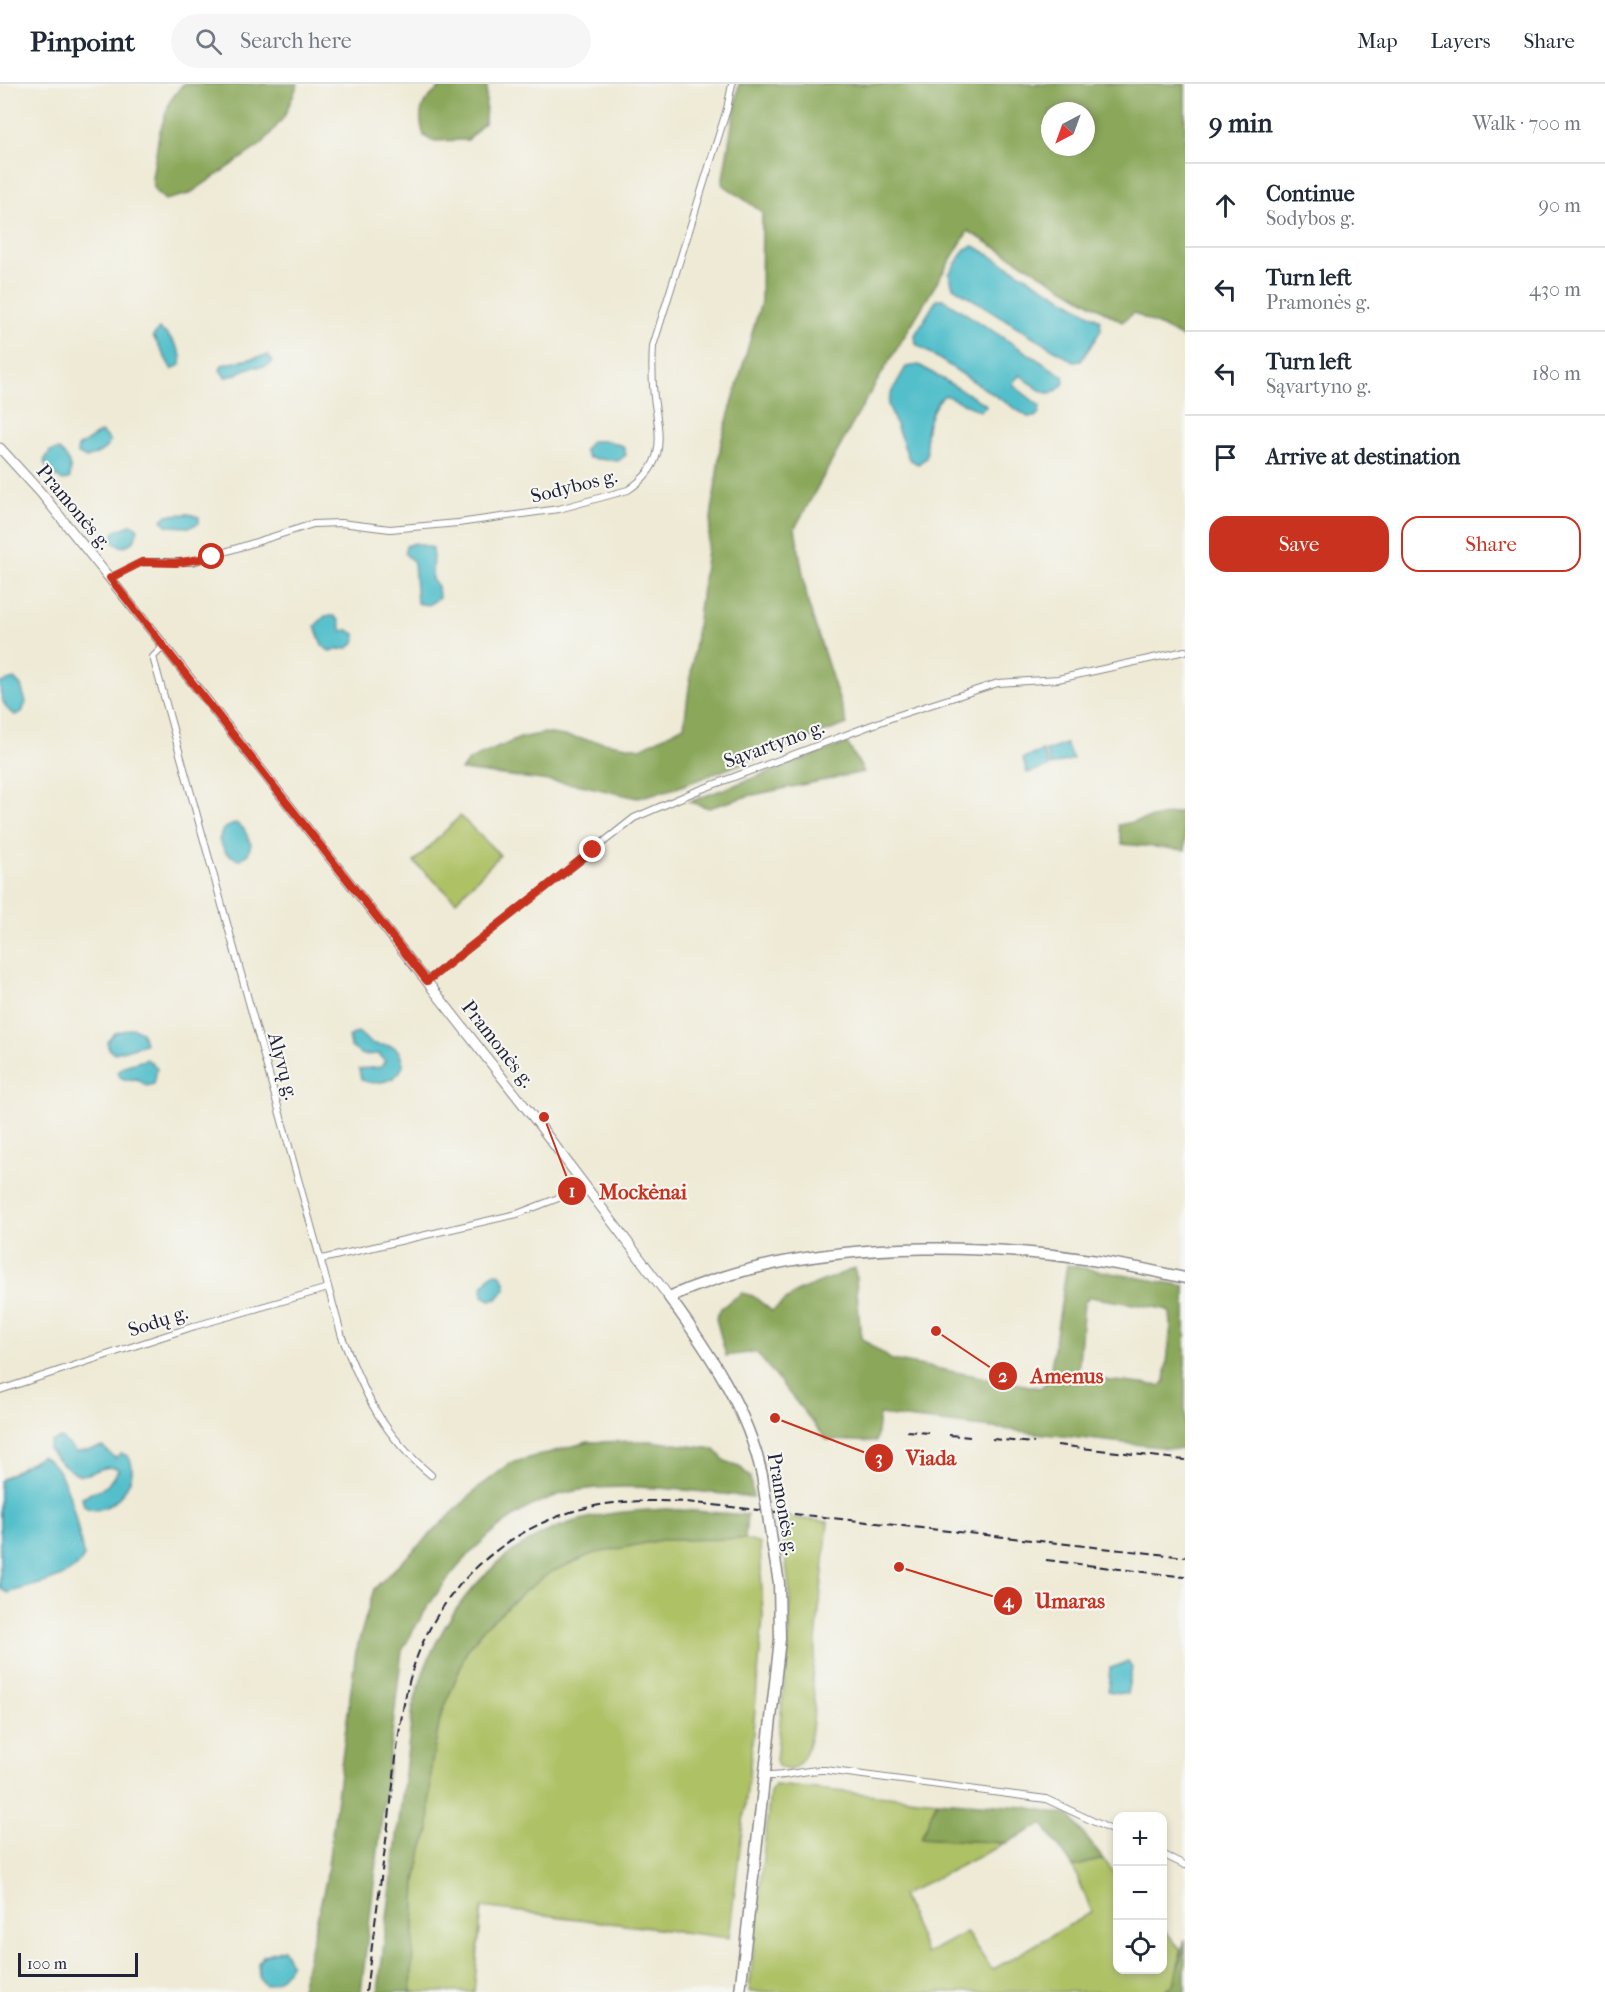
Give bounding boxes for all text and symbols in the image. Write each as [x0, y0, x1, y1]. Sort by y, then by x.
search box [171, 14, 591, 68]
text: Pinpoint [30, 25, 135, 58]
icon: search [192, 25, 225, 58]
text: Search here [240, 28, 352, 54]
text: Map [1357, 29, 1398, 53]
text: Layers [1431, 29, 1490, 53]
text: Share [1523, 29, 1575, 53]
north arrow [1041, 102, 1095, 156]
text: 9 min [1209, 108, 1273, 139]
text: Walk · 700 m [1472, 112, 1581, 135]
text: Continue [1266, 181, 1355, 207]
icon: ahead [1209, 189, 1242, 222]
text: 90 m [1539, 194, 1581, 217]
text: Sodybos g. [1266, 207, 1355, 230]
text: Turn left [1266, 265, 1352, 291]
icon: left [1209, 273, 1242, 306]
text: 430 m [1529, 278, 1581, 301]
text: Pramonės g. [1266, 291, 1370, 314]
text: Turn left [1266, 349, 1352, 375]
icon: left [1209, 357, 1242, 390]
text: 180 m [1532, 362, 1581, 385]
text: Sąvartyno g. [1266, 375, 1371, 398]
icon: arrive [1209, 441, 1242, 474]
text: Arrive at destination [1266, 444, 1460, 470]
street label: Pramonės g. [32, 460, 116, 554]
street label: Sodybos g. [528, 464, 620, 508]
button: Save [1209, 516, 1389, 572]
button: Share [1401, 516, 1581, 572]
route start [198, 543, 224, 569]
street label: Sąvartyno g. [721, 715, 827, 773]
route end [579, 836, 605, 862]
street label: Pramonės g. [457, 996, 539, 1092]
street label: Alyvų g. [263, 1029, 303, 1102]
callout: Mockėnai [557, 1172, 699, 1211]
text: Mockėnai [598, 1180, 688, 1204]
text: 1 [569, 1181, 575, 1202]
street label: Sodų g. [125, 1301, 191, 1341]
callout: Amenus [988, 1356, 1115, 1395]
text: Amenus [1029, 1364, 1104, 1388]
text: 2 [998, 1366, 1008, 1387]
callout: Viada [864, 1438, 969, 1477]
text: Viada [905, 1446, 958, 1470]
text: 3 [875, 1448, 883, 1469]
street label: Pramonės g. [763, 1451, 803, 1557]
callout: Umaras [993, 1581, 1117, 1620]
text: Umaras [1034, 1589, 1105, 1613]
text: 4 [1002, 1591, 1015, 1612]
map controls [1113, 1812, 1167, 1974]
button: + [1113, 1812, 1167, 1866]
button: − [1113, 1866, 1167, 1920]
button: locate [1113, 1920, 1167, 1974]
scale bar [18, 1950, 138, 1978]
text: 100 m [27, 1954, 67, 1973]

